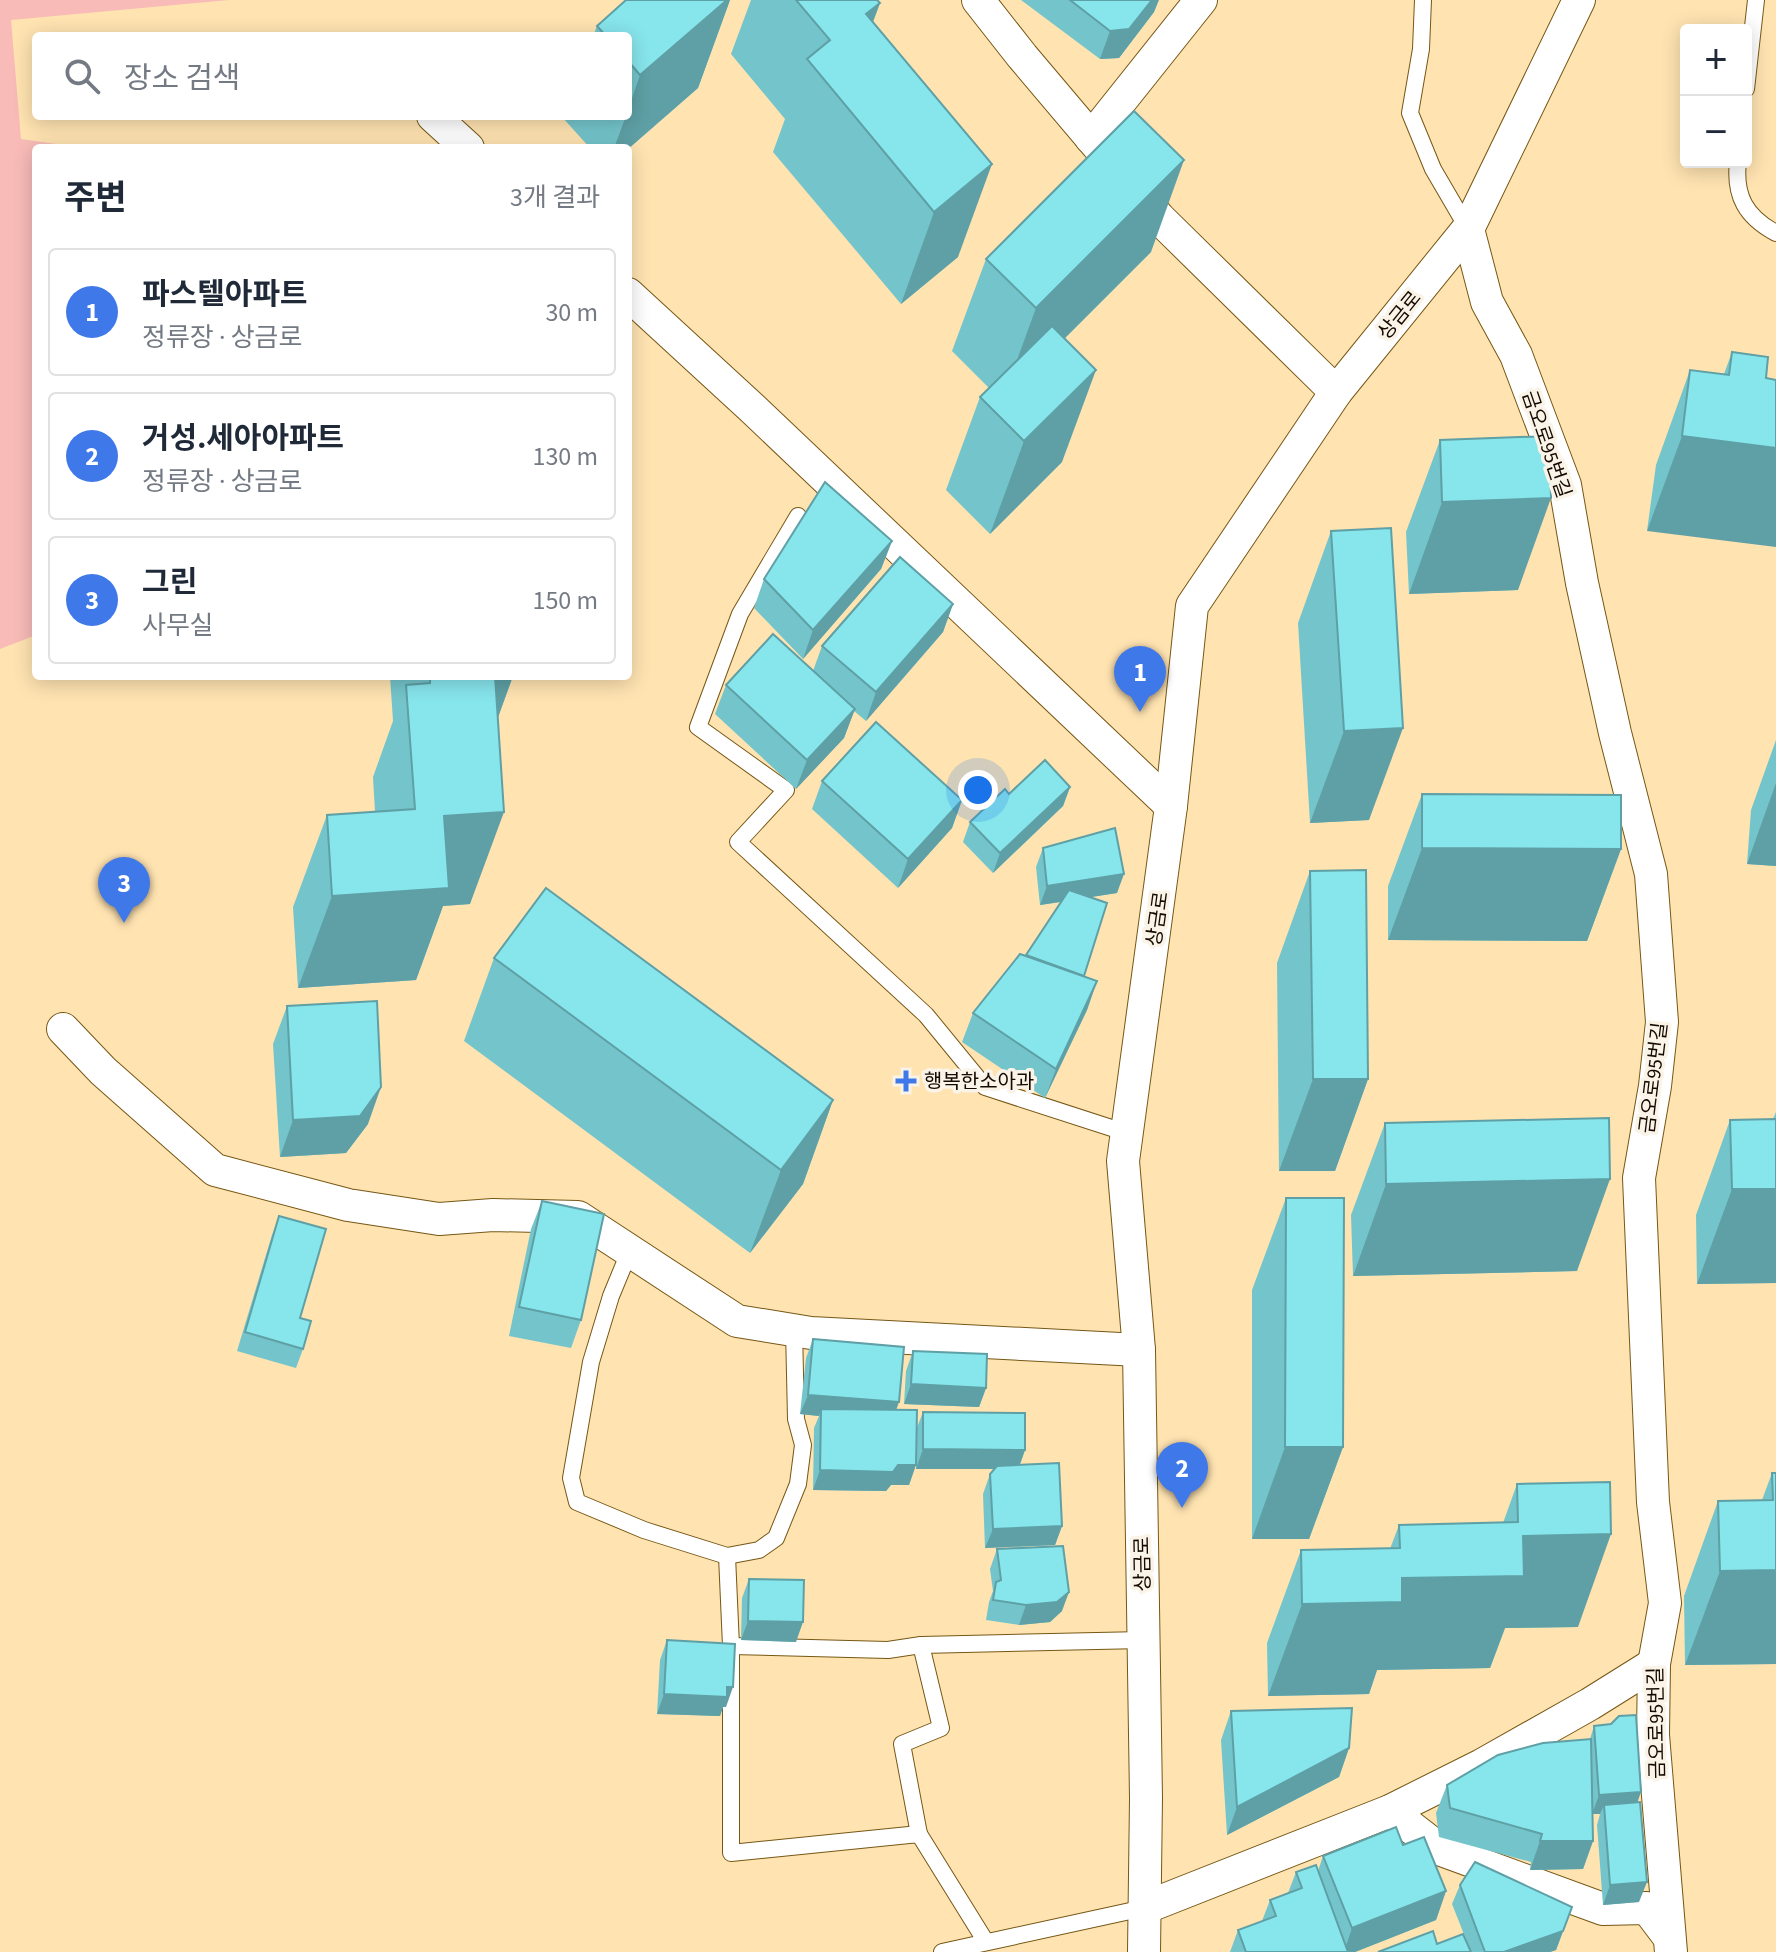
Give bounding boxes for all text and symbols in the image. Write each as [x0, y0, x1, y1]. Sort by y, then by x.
map controls [1680, 24, 1752, 168]
button: + [1680, 24, 1752, 96]
search box [32, 32, 632, 120]
icon: search [60, 54, 104, 98]
text: 장소 검색 [124, 57, 240, 100]
button: − [1680, 96, 1752, 168]
text: 주변 [64, 174, 127, 223]
text: 3개 결과 [510, 179, 600, 216]
text: 파스텔아파트 [142, 273, 308, 316]
street label: 상금로 [1372, 285, 1428, 346]
text: 1 [85, 294, 99, 331]
text: 30 m [545, 294, 598, 331]
text: 정류장 · 상금로 [142, 319, 302, 356]
street label: 금오로95번길 [1515, 387, 1578, 502]
text: 거성.세아아파트 [142, 417, 344, 460]
text: 2 [85, 438, 99, 475]
text: 130 m [532, 438, 598, 475]
text: 정류장 · 상금로 [142, 463, 302, 500]
text: 그린 [142, 561, 197, 604]
text: 3 [85, 582, 99, 619]
text: 150 m [532, 582, 598, 619]
text: 사무실 [142, 607, 214, 644]
pin: 1 [1114, 646, 1166, 712]
your location [958, 770, 998, 810]
pin: 3 [98, 857, 150, 923]
street label: 상금로 [1140, 890, 1176, 948]
street label: 금오로95번길 [1633, 1021, 1675, 1135]
place label: 행복한소아과 [924, 1068, 1034, 1096]
marker: 행복한소아과 [895, 1070, 917, 1092]
pin: 2 [1156, 1442, 1208, 1508]
street label: 상금로 [1129, 1536, 1157, 1592]
street label: 금오로95번길 [1642, 1667, 1672, 1779]

